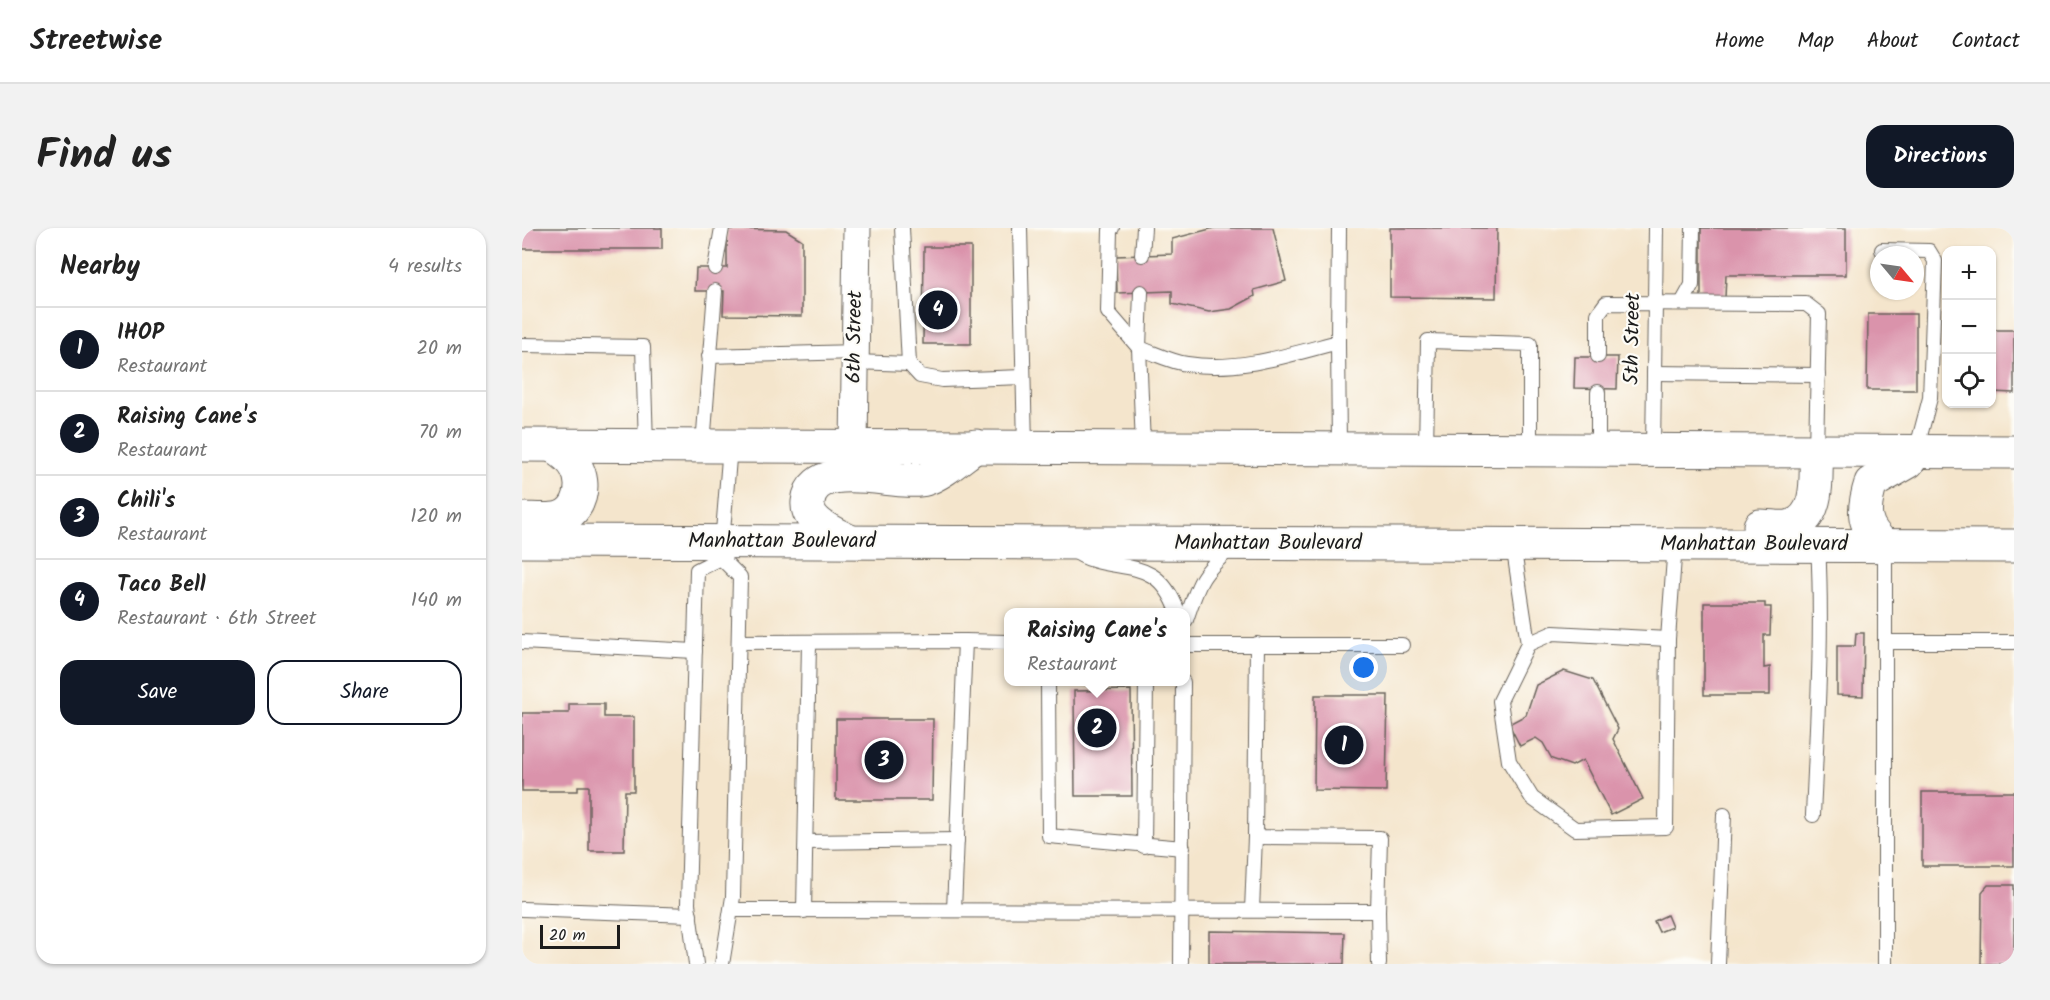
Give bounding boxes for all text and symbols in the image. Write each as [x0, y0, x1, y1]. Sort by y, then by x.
text: Streetwise [30, 19, 162, 64]
text: Home [1715, 25, 1764, 58]
text: Map [1797, 25, 1834, 58]
text: About [1867, 25, 1918, 58]
text: Contact [1951, 25, 2020, 58]
text: Find us [36, 123, 172, 190]
button: Directions [1866, 125, 2014, 188]
text: Nearby [60, 246, 140, 288]
north arrow [1870, 246, 1924, 300]
map controls [1942, 246, 1996, 408]
button: + [1942, 246, 1996, 300]
text: 4 results [388, 251, 462, 283]
pin: 4 [918, 288, 958, 332]
street label: 6th Street [838, 289, 872, 384]
street label: 5th Street [1616, 292, 1650, 385]
button: − [1942, 300, 1996, 354]
text: IHOP [117, 316, 164, 351]
text: 1 [76, 333, 83, 365]
text: 20 m [416, 333, 462, 365]
text: Restaurant [117, 351, 207, 383]
button: locate [1942, 354, 1996, 408]
text: Raising Cane's [117, 400, 257, 435]
text: 2 [74, 417, 85, 449]
text: 70 m [419, 417, 462, 449]
text: Restaurant [117, 435, 207, 467]
text: Chili's [117, 484, 175, 519]
text: 3 [74, 501, 85, 533]
text: 120 m [410, 501, 462, 533]
text: Restaurant [117, 519, 207, 551]
street label: Manhattan Boulevard [688, 525, 877, 558]
street label: Manhattan Boulevard [1174, 527, 1363, 560]
street label: Manhattan Boulevard [1660, 528, 1849, 561]
text: Taco Bell [117, 568, 206, 603]
text: 4 [74, 585, 85, 617]
text: 140 m [411, 585, 462, 617]
text: Restaurant · 6th Street [117, 603, 316, 635]
popup [1004, 608, 1190, 686]
text: Raising Cane's [1027, 614, 1167, 649]
text: Restaurant [1027, 649, 1117, 681]
your location [1349, 653, 1378, 682]
button: Save [60, 660, 255, 725]
button: Share [267, 660, 462, 725]
pin: 2 [1078, 706, 1116, 750]
pin: 1 [1324, 722, 1364, 768]
pin: 3 [864, 738, 904, 782]
scale bar [540, 922, 620, 950]
text: 20 m [549, 923, 585, 948]

